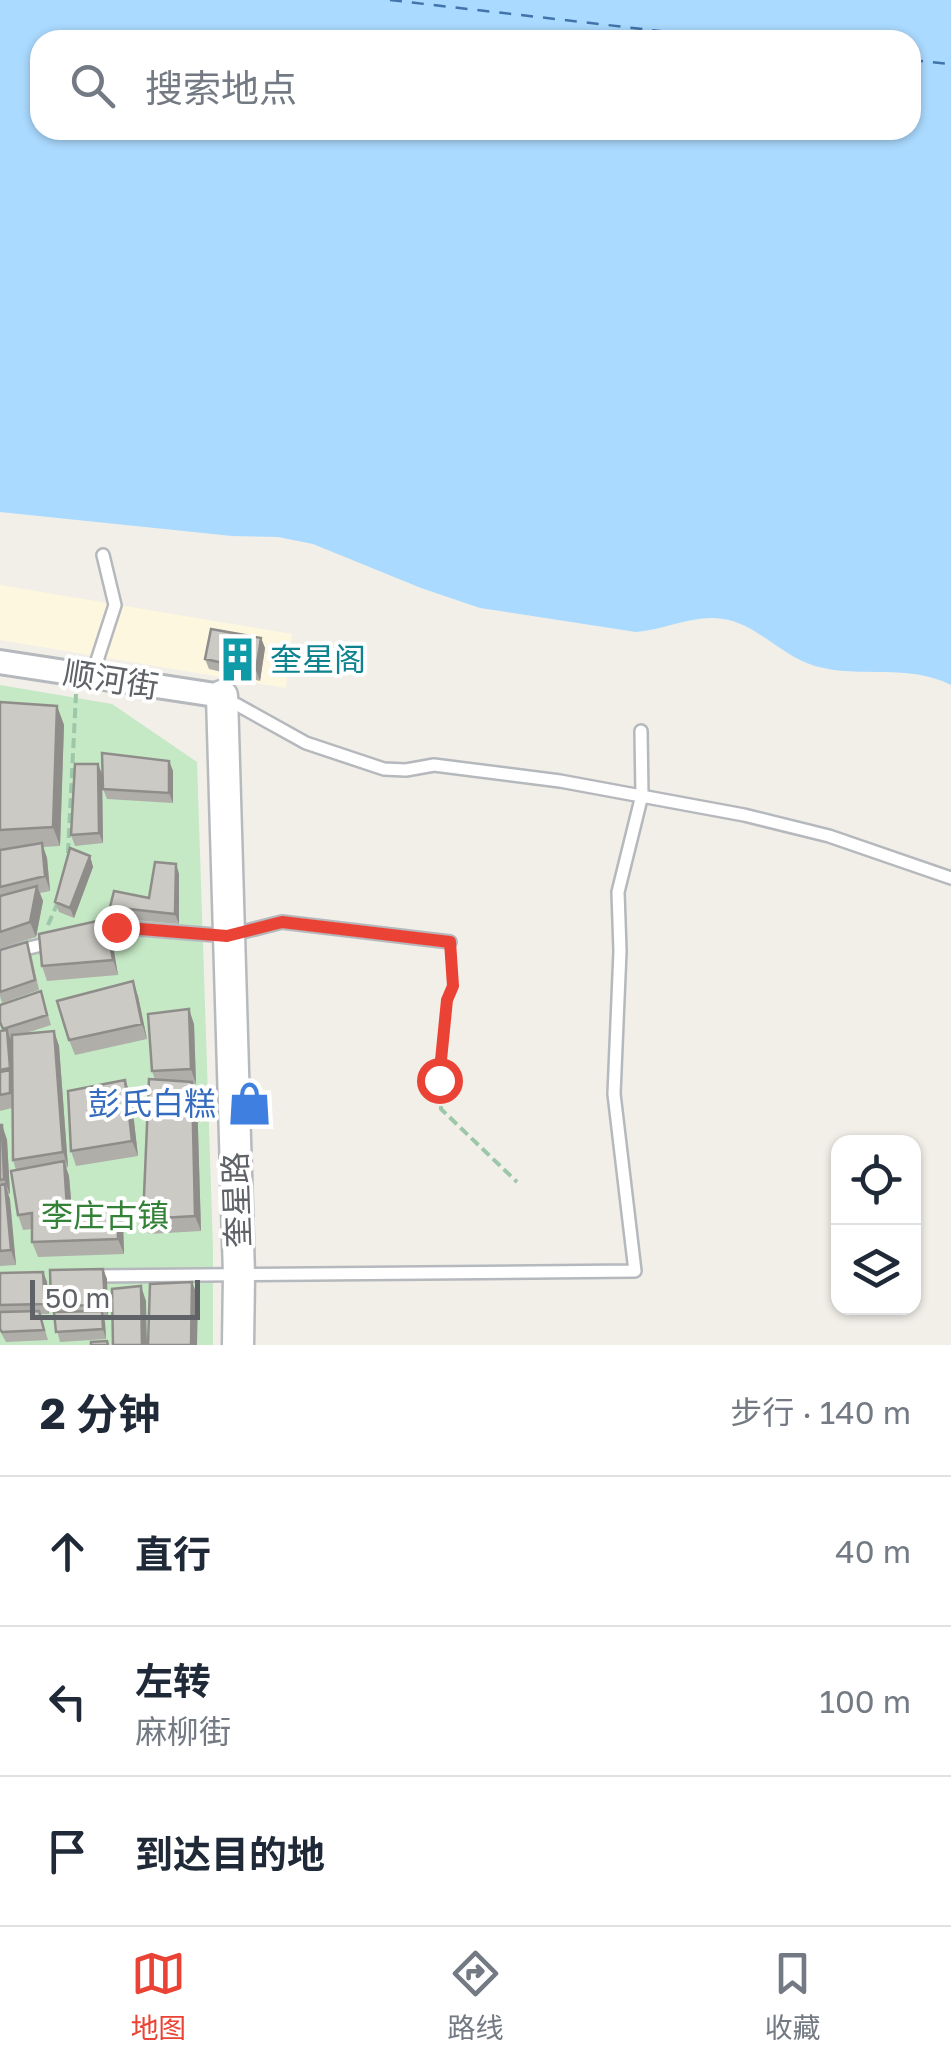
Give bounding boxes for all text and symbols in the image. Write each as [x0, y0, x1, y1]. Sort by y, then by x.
search box [30, 30, 921, 140]
icon: search [65, 58, 120, 113]
text: 搜索地点 [145, 65, 297, 110]
building icon: 奎星阁 [213, 635, 261, 683]
place label: 奎星阁 [270, 640, 366, 678]
street label: 顺河街 [61, 653, 161, 705]
route end [94, 905, 140, 951]
route start [417, 1058, 463, 1104]
shop icon: 彭氏白糕 [225, 1079, 273, 1127]
place label: 彭氏白糕 [88, 1084, 216, 1122]
map controls [831, 1135, 921, 1315]
button: locate [831, 1135, 921, 1225]
street label: 奎星路 [215, 1151, 257, 1249]
park label: 李庄古镇 [41, 1196, 169, 1234]
button: layers [831, 1225, 921, 1315]
scale bar [30, 1275, 200, 1320]
text: 50 m [45, 1281, 110, 1314]
text: 2 分钟 [40, 1388, 160, 1438]
text: 步行 · 140 m [730, 1393, 911, 1431]
icon: ahead [40, 1524, 95, 1579]
text: 直行 [135, 1531, 211, 1576]
text: 40 m [835, 1532, 911, 1570]
text: 左转 [135, 1658, 211, 1703]
icon: left [40, 1674, 95, 1729]
text: 100 m [819, 1682, 911, 1720]
text: 麻柳街 [135, 1712, 231, 1750]
icon: arrive [40, 1824, 95, 1879]
text: 到达目的地 [135, 1831, 325, 1876]
tab: 地图 [130, 1946, 187, 2046]
tab: 路线 [447, 1946, 504, 2046]
tab: 收藏 [764, 1946, 821, 2046]

